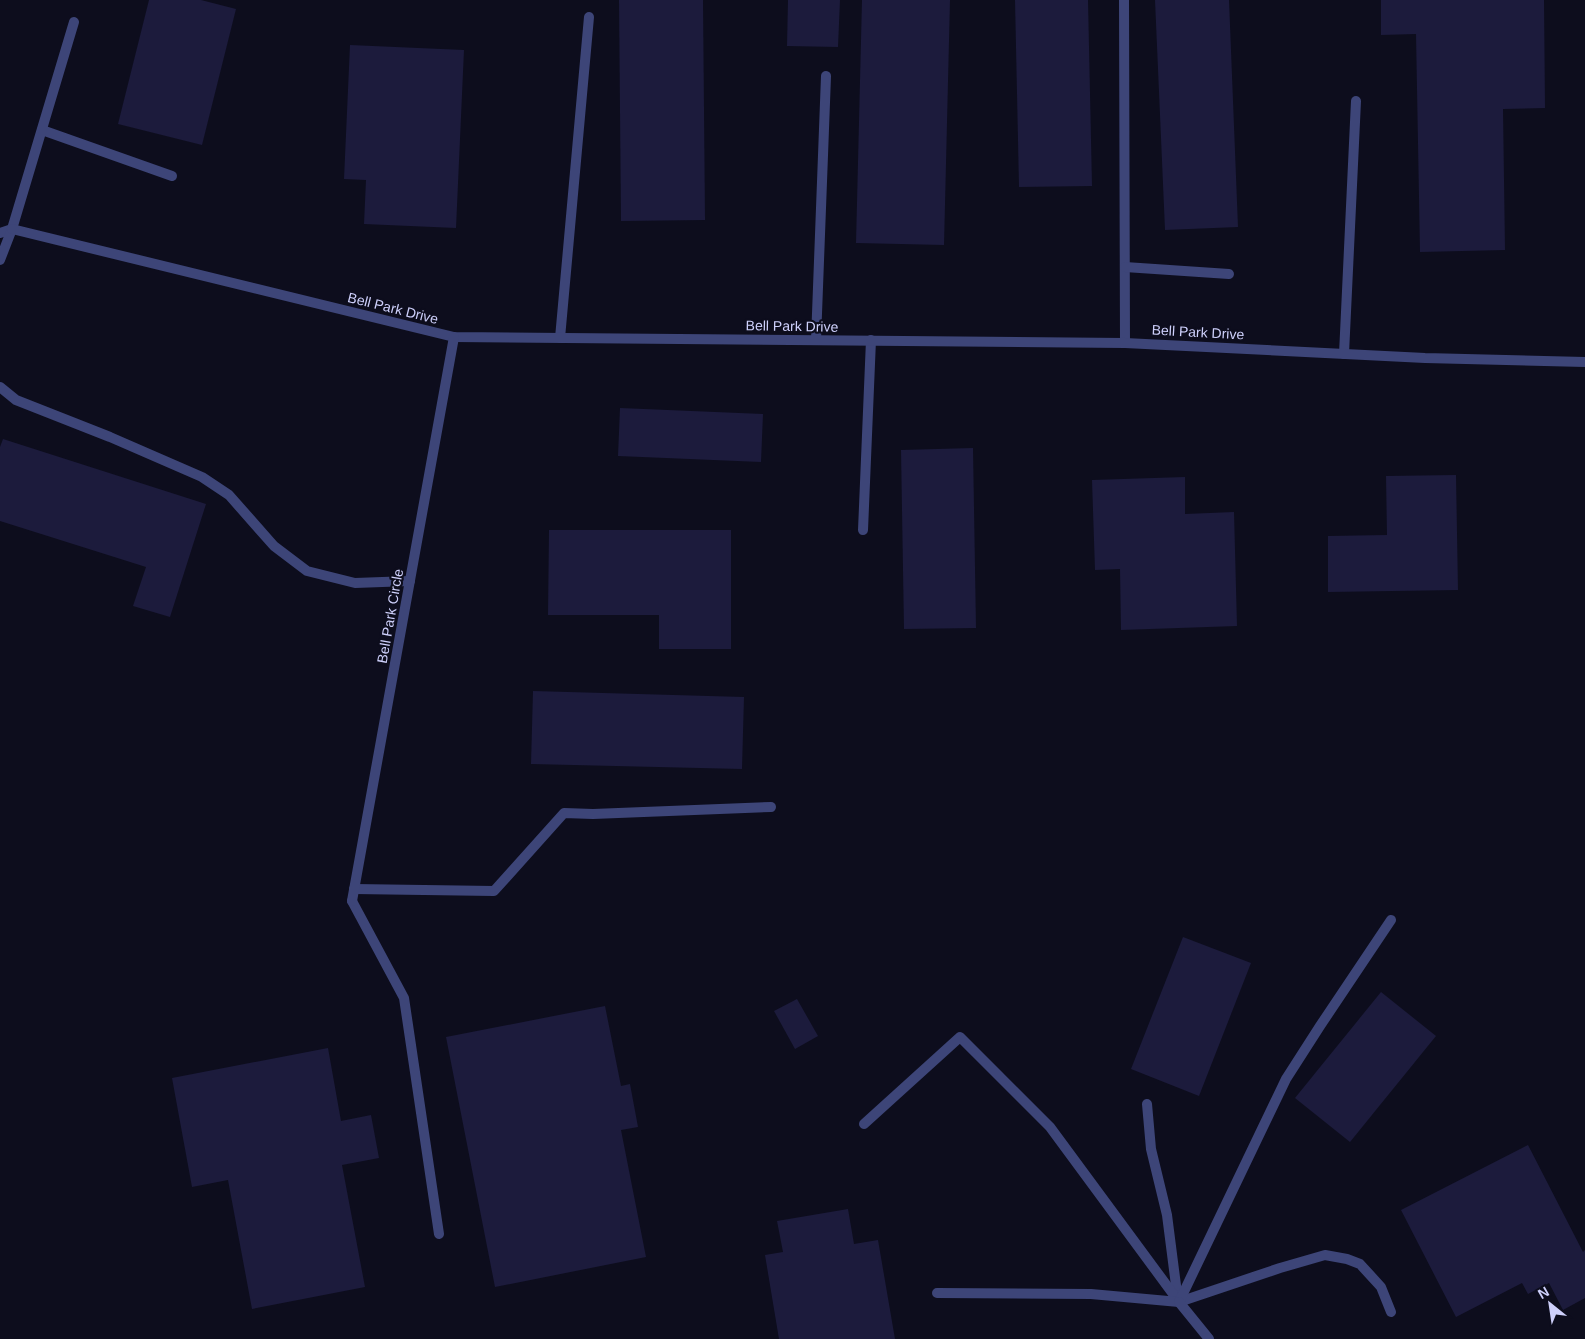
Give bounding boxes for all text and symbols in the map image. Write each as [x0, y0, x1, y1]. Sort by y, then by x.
street label: Bell Park Drive [346, 289, 440, 327]
street label: Bell Park Drive [746, 317, 839, 335]
street label: Bell Park Drive [1151, 322, 1245, 342]
street label: Bell Park Circle [374, 567, 406, 665]
north arrow [1525, 1279, 1575, 1329]
text: N [1535, 1283, 1552, 1302]

